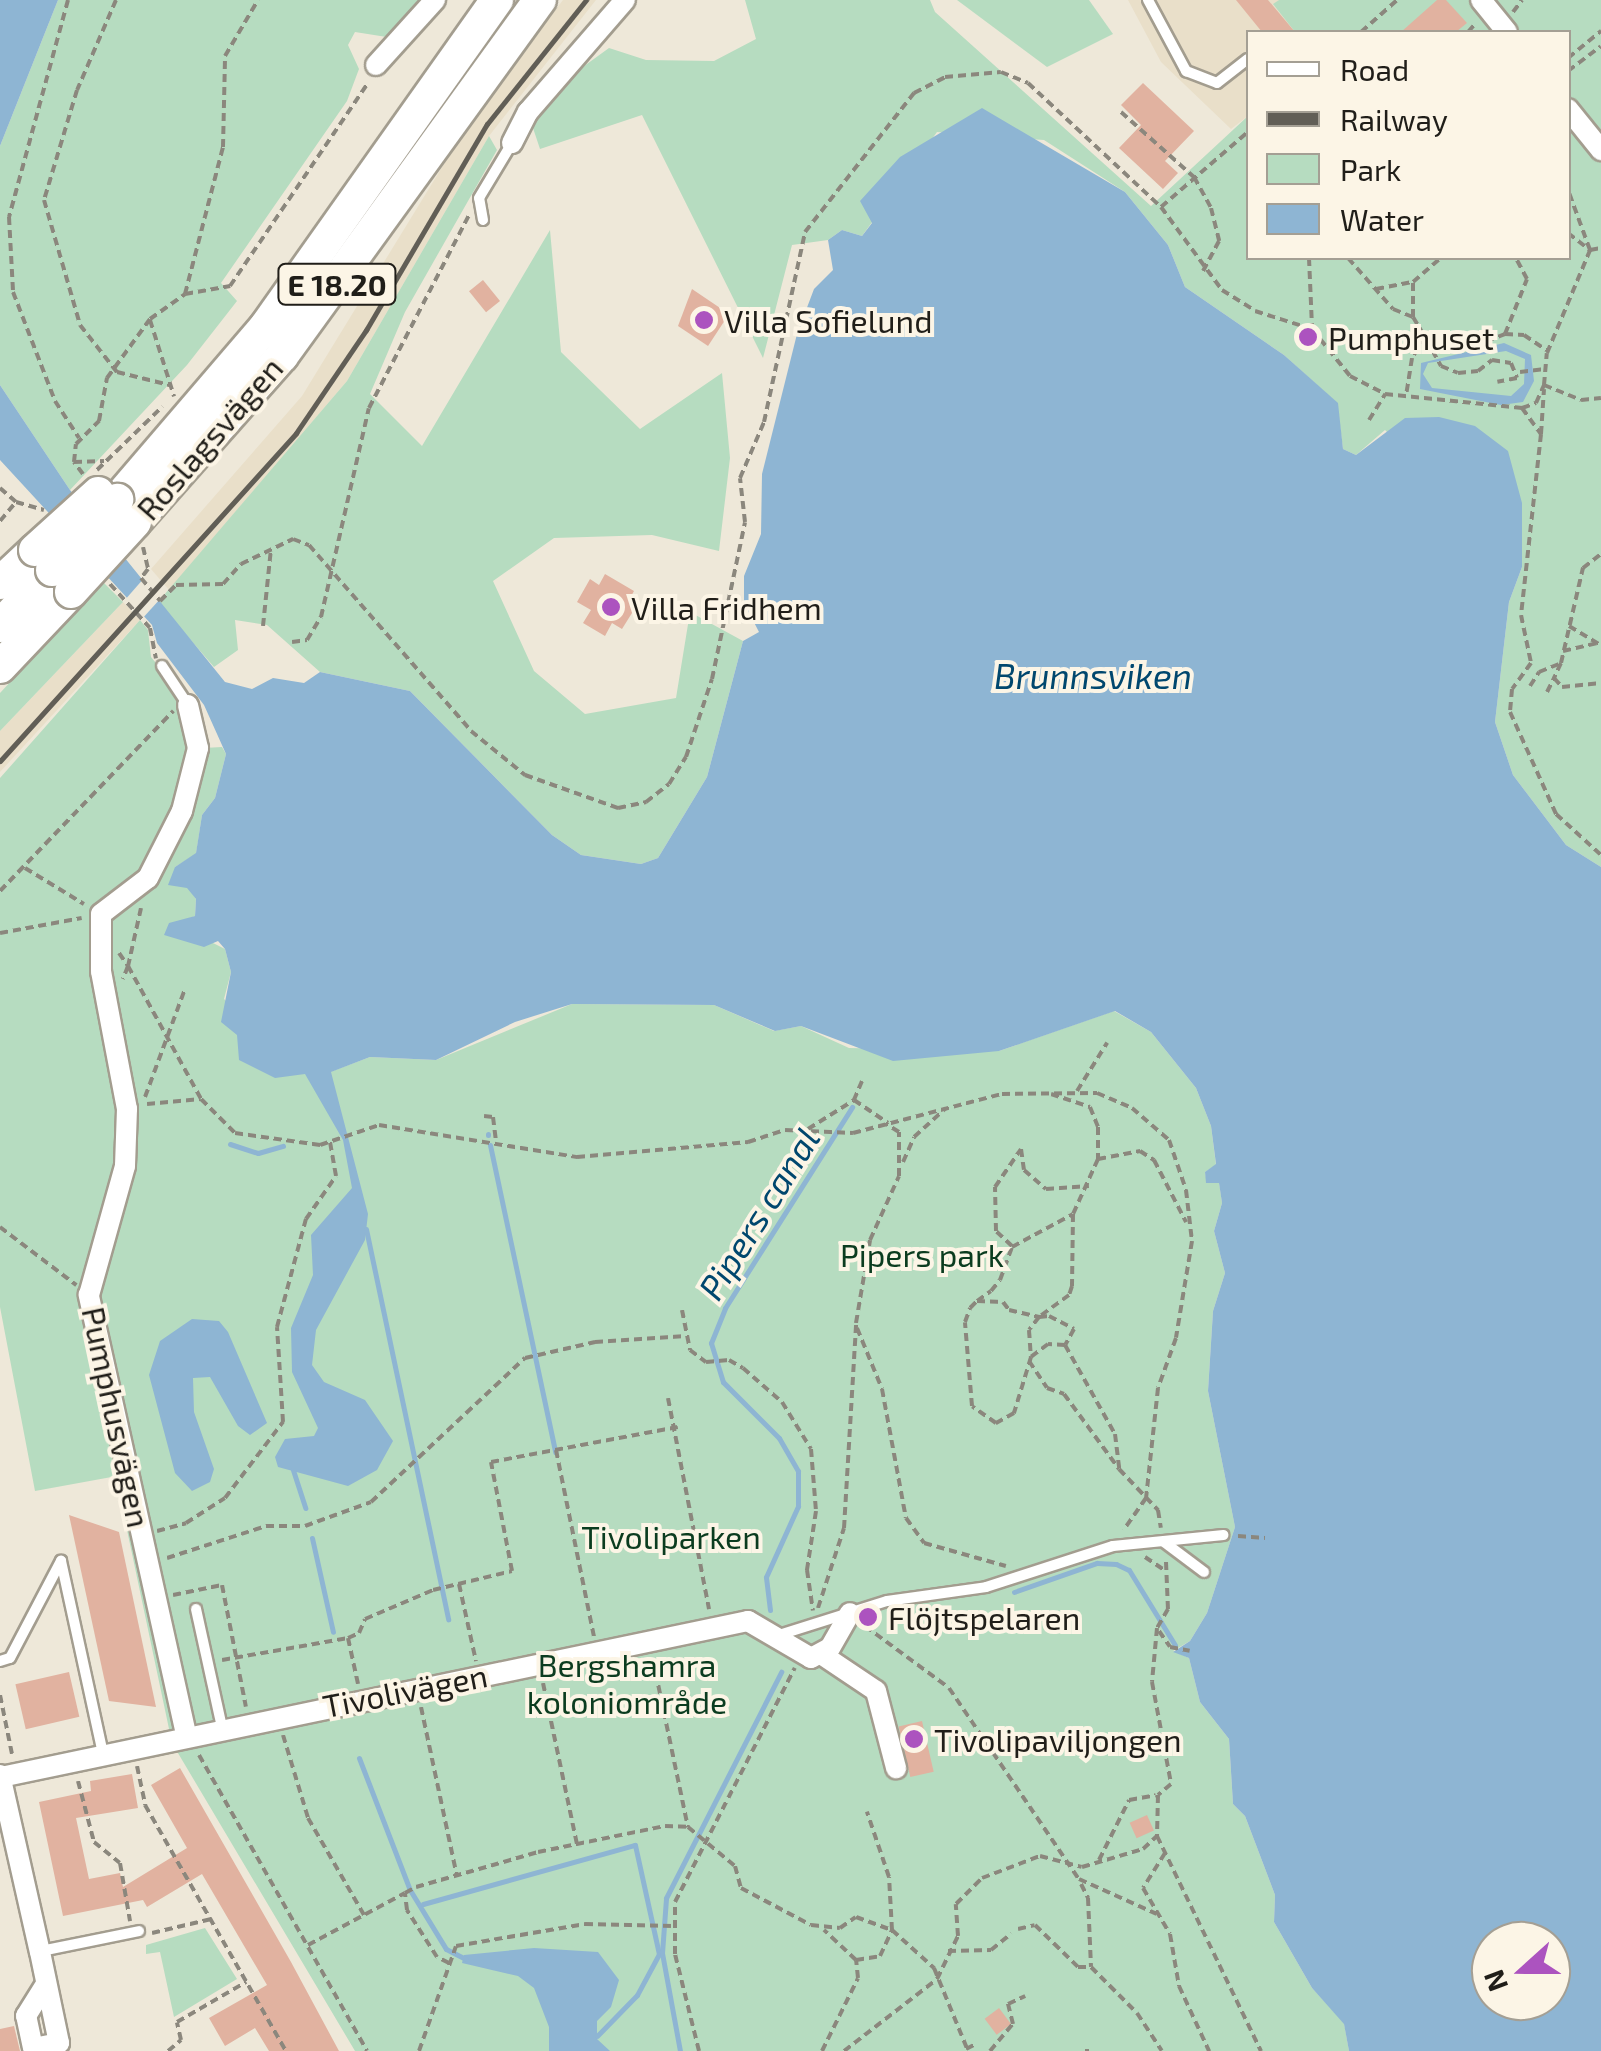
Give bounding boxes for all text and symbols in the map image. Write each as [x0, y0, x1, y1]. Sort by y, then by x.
legend [1246, 30, 1571, 260]
text: Road [1340, 51, 1409, 87]
text: Railway [1340, 101, 1448, 137]
text: Park [1340, 151, 1401, 187]
text: Water [1340, 201, 1424, 237]
road number: E 18.20 [277, 259, 397, 309]
place label: Villa Sofielund [724, 301, 932, 339]
marker: Villa Sofielund [693, 309, 715, 331]
place label: Pumphuset [1328, 318, 1494, 356]
marker: Pumphuset [1297, 326, 1319, 348]
street label: Roslagsvägen [128, 349, 290, 527]
place label: Villa Fridhem [631, 588, 822, 626]
marker: Villa Fridhem [600, 596, 622, 618]
water label: Brunnsviken [994, 654, 1192, 696]
water label: Pipers canal [689, 1119, 827, 1307]
park label: Pipers park [840, 1235, 1004, 1273]
street label: Pumphusvägen [75, 1303, 159, 1531]
park label: Tivoliparken [581, 1517, 761, 1555]
place label: Flöjtspelaren [888, 1598, 1080, 1636]
marker: Flöjtspelaren [857, 1606, 879, 1628]
park label: Bergshamra koloniområde [527, 1646, 727, 1721]
street label: Tivolivägen [319, 1655, 491, 1725]
place label: Tivolipaviljongen [934, 1720, 1182, 1758]
marker: Tivolipaviljongen [903, 1728, 925, 1750]
north arrow [1471, 1921, 1571, 2021]
text: N [1475, 1966, 1514, 1997]

